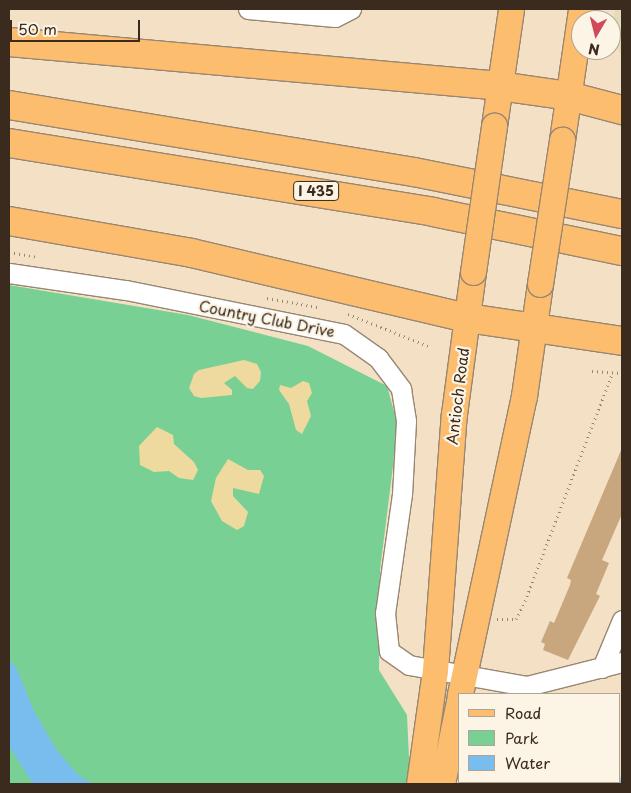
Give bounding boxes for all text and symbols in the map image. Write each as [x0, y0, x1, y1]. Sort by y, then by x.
scale bar [12, 10, 142, 42]
north arrow [571, 10, 621, 60]
text: 50 m [18, 17, 57, 40]
text: N [587, 38, 601, 61]
road number: I 435 [292, 180, 340, 202]
street label: Country Club Drive [197, 296, 337, 340]
street label: Antioch Road [442, 347, 472, 445]
legend [458, 693, 621, 783]
text: Road [505, 701, 541, 724]
text: Park [505, 726, 539, 749]
text: Water [505, 751, 550, 774]

